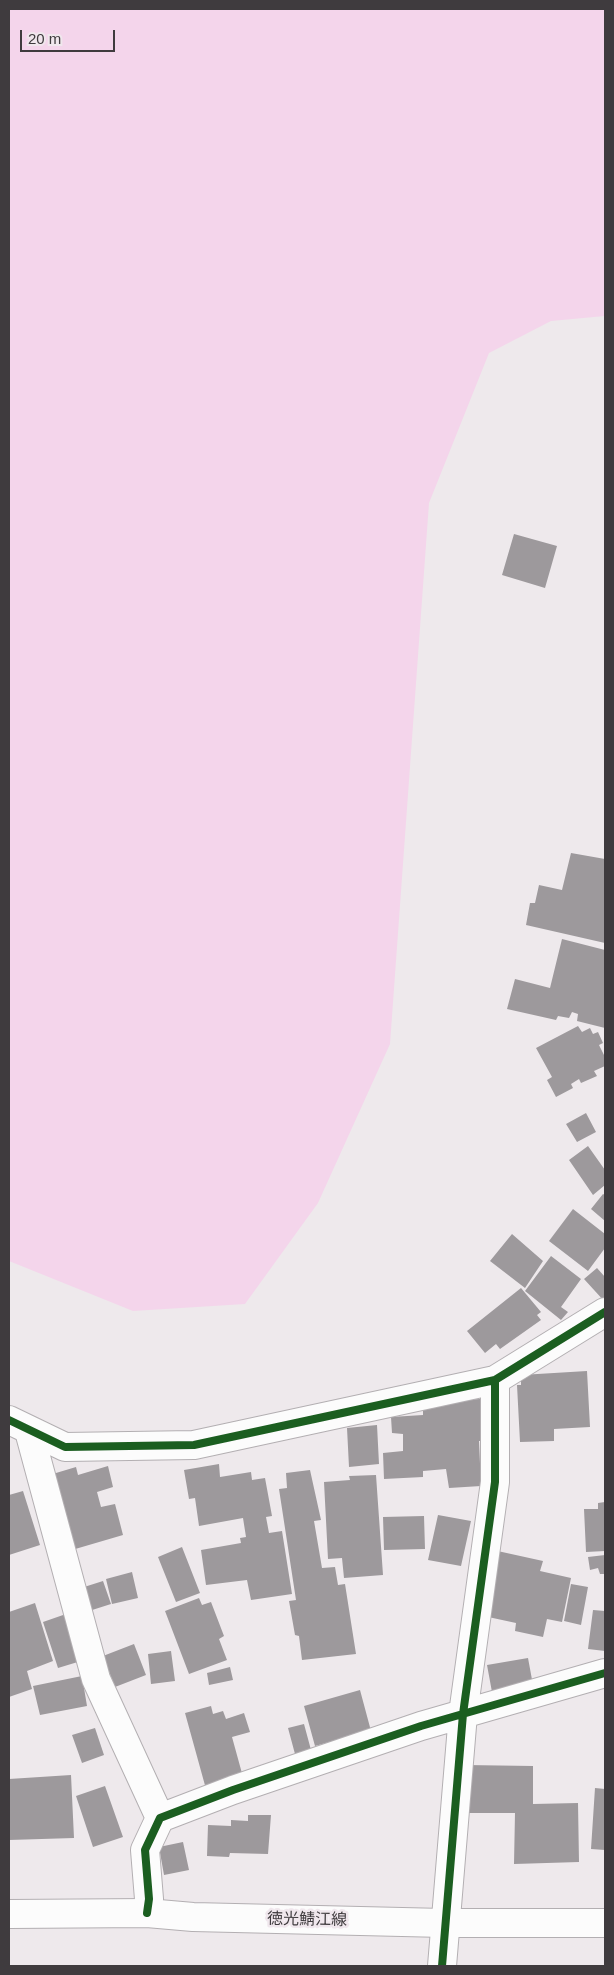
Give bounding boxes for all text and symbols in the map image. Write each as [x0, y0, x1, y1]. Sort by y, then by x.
scale bar [22, 20, 118, 52]
text: 20 m [28, 30, 61, 47]
street label: 徳光鯖江線 [267, 1910, 347, 1930]

